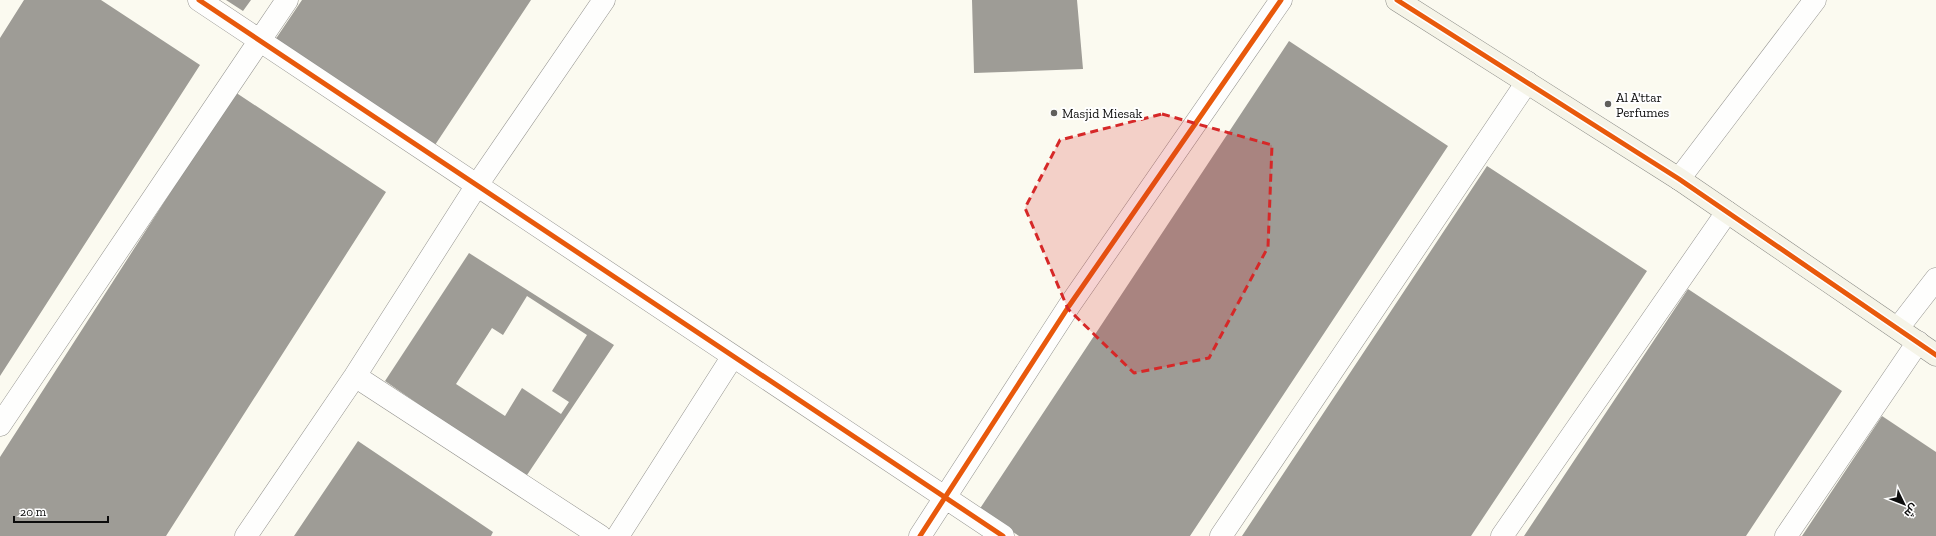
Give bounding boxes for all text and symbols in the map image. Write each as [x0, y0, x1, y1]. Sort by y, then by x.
place label: Al A'ttar Perfumes [1616, 90, 1670, 120]
marker: Al A'ttar Perfumes [1603, 99, 1613, 109]
place label: Masjid Miesak [1062, 106, 1143, 122]
marker: Masjid Miesak [1049, 108, 1059, 118]
north arrow [1884, 484, 1924, 524]
scale bar [14, 498, 108, 524]
text: ش [1901, 501, 1921, 520]
text: 20 m [20, 505, 47, 519]

